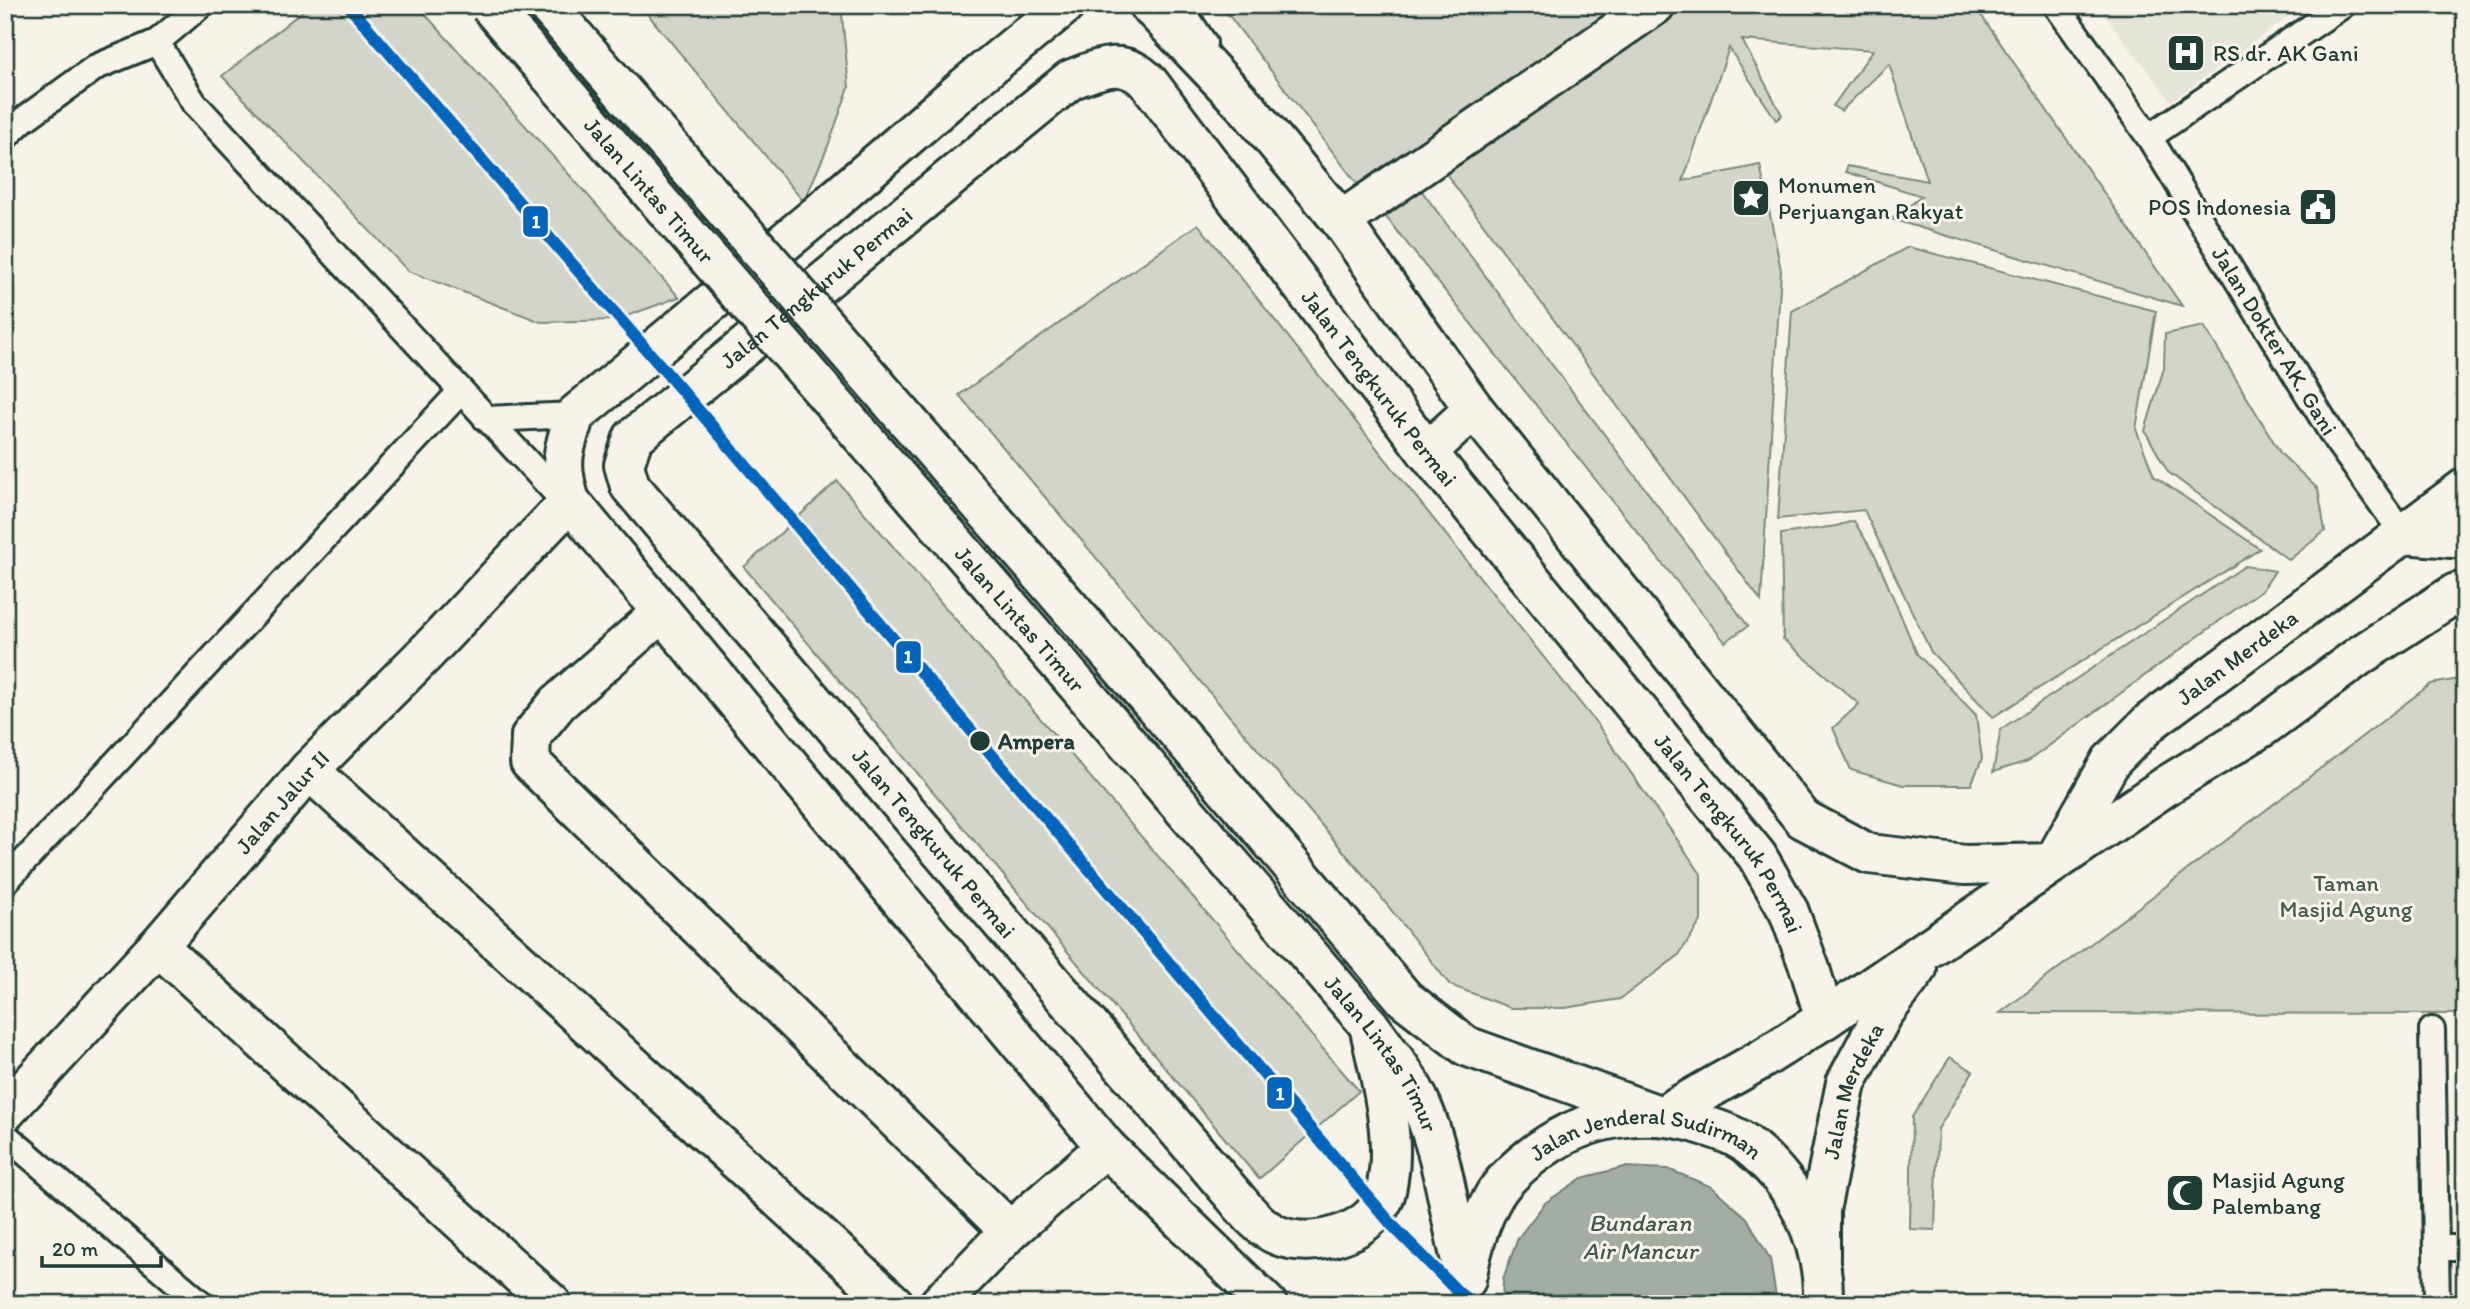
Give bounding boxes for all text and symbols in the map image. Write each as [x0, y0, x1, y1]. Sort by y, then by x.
hospital icon: RS dr. AK Gani [2165, 32, 2207, 74]
place label: RS dr. AK Gani [2213, 39, 2359, 67]
street label: Jalan Lintas Timur [578, 111, 720, 269]
place label: Monumen Perjuangan Rakyat [1778, 171, 1964, 225]
place icon: Monumen Perjuangan Rakyat [1730, 177, 1772, 219]
public building icon: POS Indonesia [2297, 186, 2339, 228]
place label: POS Indonesia [2148, 193, 2291, 221]
street label: Jalan Tengkuruk Permai [715, 201, 918, 375]
line badge: 1 [522, 205, 549, 238]
text: 1 [532, 210, 541, 233]
street label: Jalan Dokter AK. Gani [2206, 241, 2344, 440]
street label: Jalan Tengkuruk Permai [1295, 284, 1463, 492]
street label: Jalan Lintas Timur [949, 540, 1091, 698]
street label: Jalan Merdeka [2171, 603, 2303, 711]
line badge: 1 [895, 640, 922, 674]
text: 1 [904, 645, 913, 668]
place label: Ampera [997, 727, 1076, 755]
street label: Jalan Tengkuruk Permai [1648, 727, 1809, 937]
marker: Ampera [968, 729, 992, 753]
street label: Jalan Tengkuruk Permai [846, 742, 1022, 944]
street label: Jalan Jalur II [229, 744, 335, 860]
park label: Taman Masjid Agung [2280, 869, 2413, 923]
street label: Jalan Lintas Timur [1318, 969, 1444, 1135]
street label: Jalan Merdeka [1817, 1018, 1890, 1162]
line badge: 1 [1266, 1076, 1293, 1110]
text: 1 [1276, 1082, 1285, 1105]
text: Jalan Jenderal Sudirman [1524, 1102, 1768, 1167]
street label: Jalan Jenderal Sudirman [1521, 1149, 1767, 1177]
place label: Masjid Agung Palembang [2212, 1166, 2345, 1220]
mosque icon: Masjid Agung Palembang [2164, 1172, 2206, 1214]
water label: Bundaran Air Mancur [1583, 1208, 1699, 1265]
scale bar [42, 1225, 161, 1269]
text: 20 m [52, 1236, 99, 1261]

